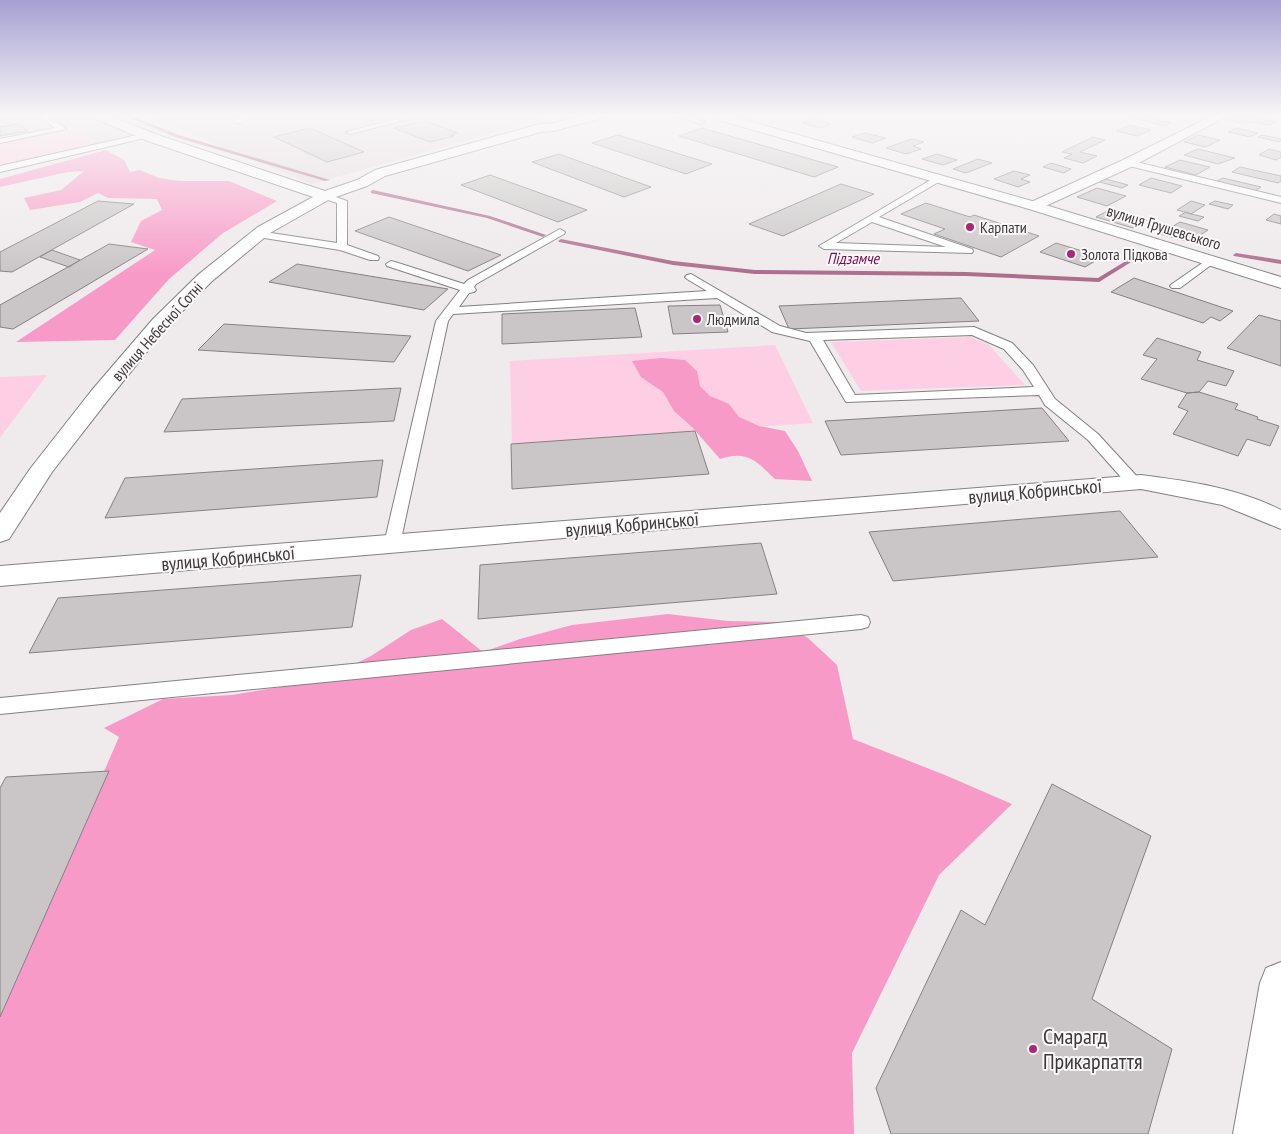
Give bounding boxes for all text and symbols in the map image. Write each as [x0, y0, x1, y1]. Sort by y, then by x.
street label: вулиця Грушевського [1105, 200, 1224, 254]
place label: Карпати [980, 217, 1027, 237]
marker: Карпати [964, 221, 976, 233]
place label: Золота Підкова [1081, 244, 1168, 264]
water label: Підзамче [827, 248, 880, 268]
marker: Золота Підкова [1065, 248, 1077, 260]
street label: вулиця Небесної Сотні [107, 277, 207, 385]
place label: Людмила [706, 309, 760, 329]
marker: Людмила [691, 313, 703, 325]
street label: вулиця Кобринської [967, 473, 1103, 509]
street label: вулиця Кобринської [564, 506, 700, 542]
street label: вулиця Кобринської [160, 540, 296, 576]
place label: Смарагд Прикарпаття [1043, 1022, 1142, 1075]
marker: Смарагд Прикарпаття [1027, 1043, 1039, 1055]

